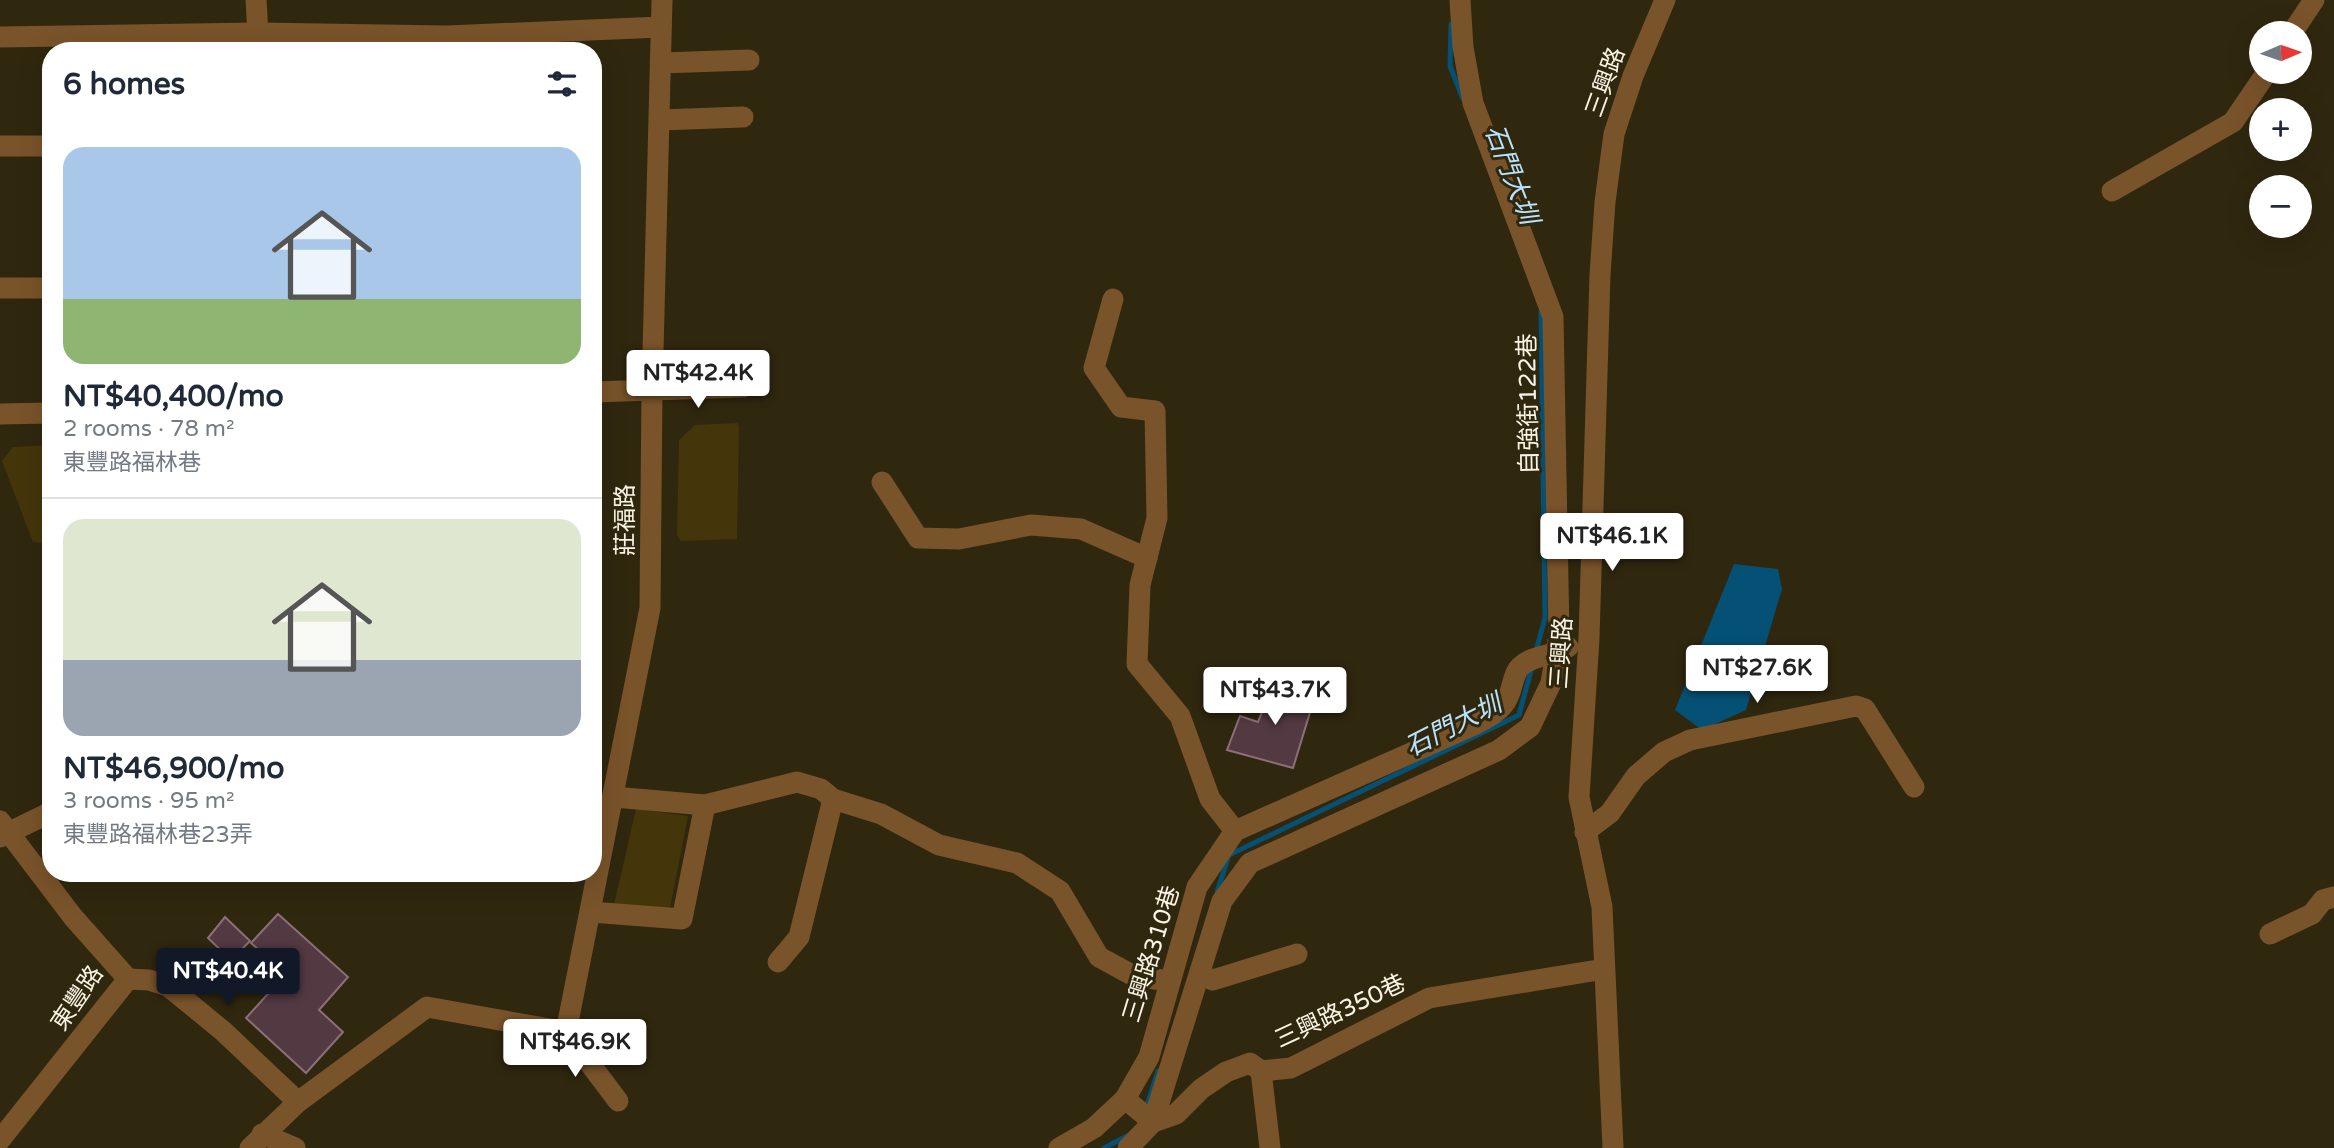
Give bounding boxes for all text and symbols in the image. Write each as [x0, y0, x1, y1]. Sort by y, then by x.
north arrow [2249, 21, 2312, 84]
map controls [2249, 21, 2312, 238]
street label: 三興路 [1580, 43, 1631, 121]
icon: filters [543, 65, 581, 103]
text: 6 homes [63, 66, 185, 103]
button: + [2249, 98, 2312, 161]
water label: 石門大圳 [1478, 120, 1546, 232]
button: − [2249, 175, 2312, 238]
icon: home [259, 192, 385, 318]
street label: 自強街122巷 [1513, 333, 1544, 475]
pin: NT$42.4K [626, 350, 770, 410]
text: NT$42.4K [643, 359, 753, 387]
text: NT$40,400/mo [63, 378, 284, 415]
text: 2 rooms · 78 m² [63, 415, 234, 443]
text: 東豐路福林巷 [63, 449, 201, 477]
street label: 莊福路 [611, 484, 640, 556]
pin: NT$46.1K [1540, 514, 1684, 573]
text: NT$46.1K [1556, 522, 1668, 550]
icon: home [259, 564, 385, 690]
street label: 三興路 [1545, 616, 1578, 690]
pin: NT$27.6K [1685, 646, 1829, 705]
text: NT$27.6K [1702, 654, 1812, 682]
pin: NT$43.7K [1203, 668, 1347, 727]
text: NT$43.7K [1219, 676, 1331, 704]
water label: 石門大圳 [1400, 686, 1510, 763]
text: NT$46,900/mo [63, 750, 284, 787]
text: 3 rooms · 95 m² [63, 787, 234, 815]
text: 東豐路福林巷23弄 [63, 821, 253, 849]
street label: 三興路310巷 [1117, 882, 1186, 1026]
pin: NT$40.4K [156, 948, 300, 1008]
text: NT$40.4K [173, 957, 283, 985]
street label: 東豐路 [45, 960, 110, 1036]
street label: 三興路350巷 [1270, 968, 1410, 1054]
pin: NT$46.9K [503, 1020, 647, 1079]
text: NT$46.9K [519, 1028, 631, 1056]

